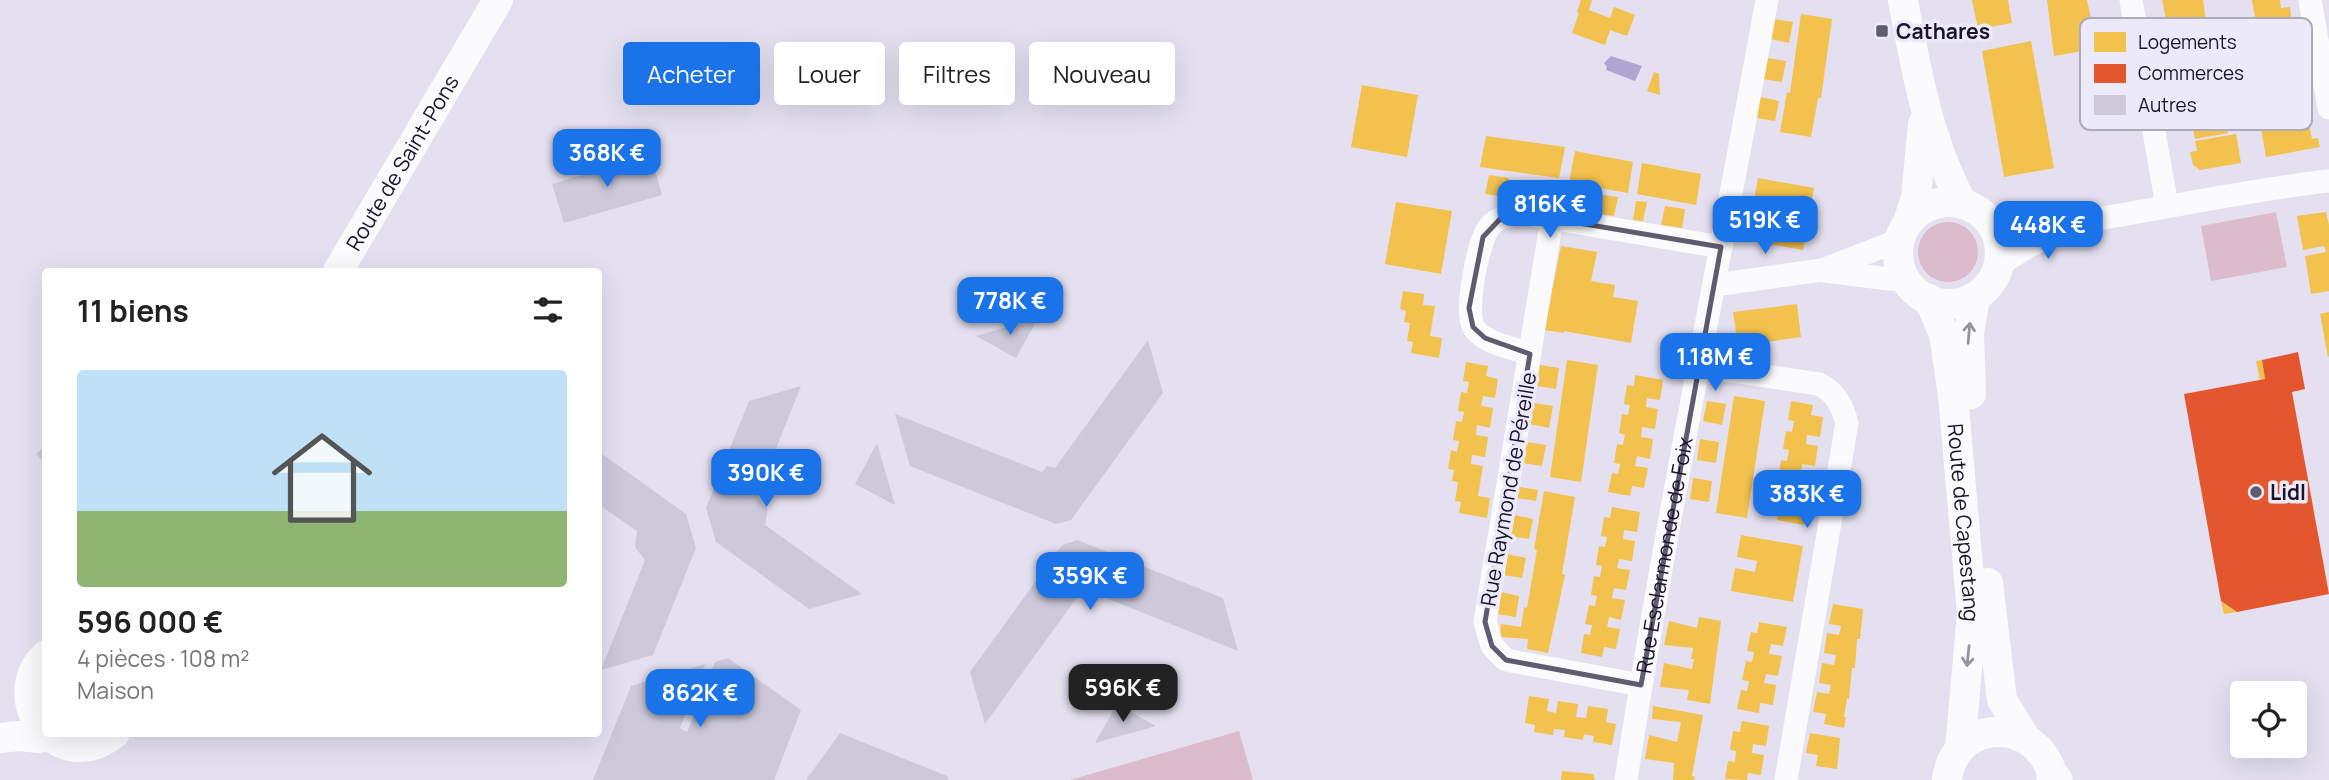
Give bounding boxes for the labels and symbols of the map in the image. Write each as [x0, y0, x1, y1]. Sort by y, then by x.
place label: Cathares [1896, 17, 1990, 45]
legend [2080, 18, 2312, 130]
marker: Cathares [1874, 23, 1890, 39]
text: Logements [2138, 29, 2237, 55]
text: Commerces [2138, 60, 2244, 86]
street label: Route de Saint-Pons [339, 70, 465, 255]
text: Autres [2138, 92, 2197, 118]
pin: 368K € [550, 130, 664, 189]
pin: 816K € [1493, 180, 1607, 240]
pin: 519K € [1708, 196, 1822, 256]
pin: 448K € [1991, 202, 2105, 261]
pin: 778K € [953, 278, 1067, 337]
one-way arrow [1963, 322, 1976, 345]
pin: 1.18M € [1650, 334, 1780, 393]
street label: Rue Raymond de Péreille [1474, 370, 1542, 608]
street label: Route de Capestang [1942, 422, 1986, 623]
street label: Rue Esclarmonde de Foix [1629, 435, 1699, 676]
pin: 390K € [709, 449, 823, 509]
pin: 383K € [1750, 470, 1864, 530]
place label: Lidl [2270, 478, 2306, 506]
marker: Lidl [2248, 484, 2264, 500]
pin: 359K € [1033, 552, 1147, 612]
one-way arrow [1961, 645, 1974, 667]
pin: 596K € [1066, 664, 1180, 724]
pin: 862K € [643, 670, 757, 729]

